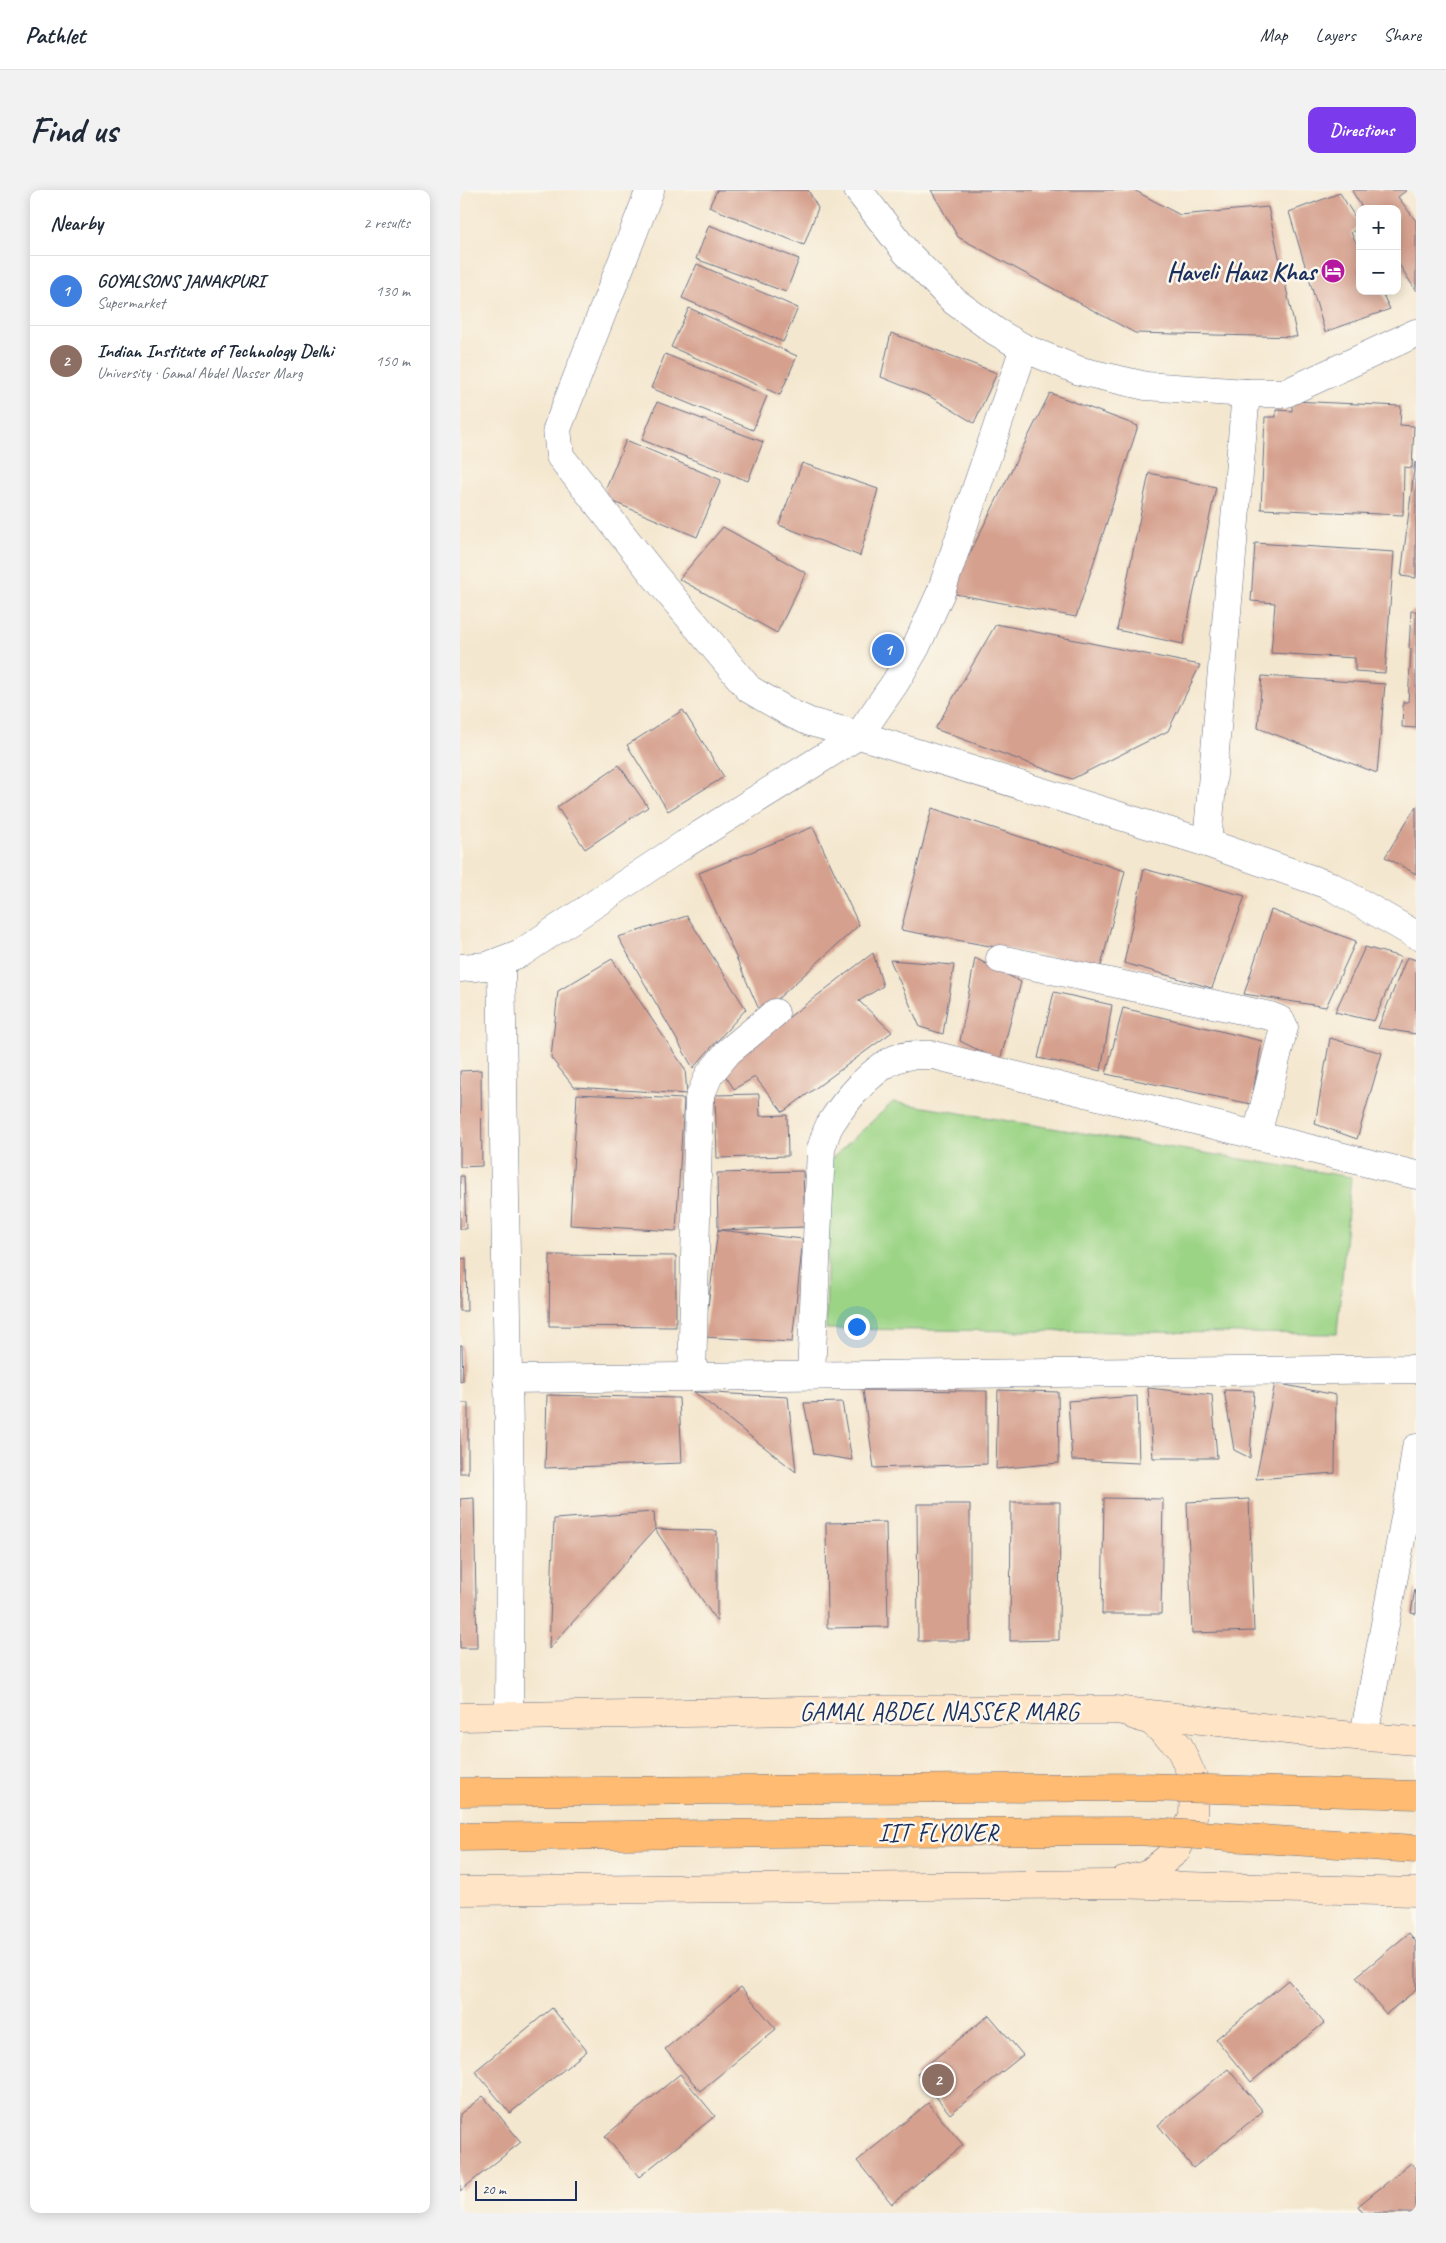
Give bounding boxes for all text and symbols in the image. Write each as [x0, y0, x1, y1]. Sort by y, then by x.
text: Pathlet [25, 20, 85, 50]
text: Map [1260, 24, 1288, 46]
text: Layers [1316, 24, 1355, 46]
text: Share [1383, 24, 1421, 46]
button: Directions [1308, 107, 1416, 153]
text: Find us [30, 108, 117, 153]
map controls [1356, 205, 1401, 295]
button: + [1356, 205, 1401, 250]
text: Nearby [50, 210, 103, 236]
text: 2 results [363, 213, 410, 233]
button: − [1356, 250, 1401, 295]
place label: Haveli Hauz Khas [1167, 256, 1318, 288]
hotel icon: Haveli Hauz Khas [1320, 258, 1346, 284]
text: GOYALSONS JANAKPURI [97, 269, 265, 293]
text: 1 [62, 281, 70, 301]
text: 130 m [376, 281, 410, 301]
text: Supermarket [97, 293, 165, 313]
text: Indian Institute of Technology Delhi [97, 339, 333, 363]
text: 2 [62, 351, 70, 371]
text: 150 m [376, 351, 410, 371]
text: University · Gamal Abdel Nasser Marg [97, 363, 303, 383]
pin: 1 [872, 631, 904, 669]
your location [844, 1314, 870, 1340]
street label: GAMAL ABDEL NASSER MARG [800, 1696, 1081, 1728]
street label: IIT FLYOVER [878, 1817, 1000, 1849]
pin: 2 [922, 2061, 954, 2099]
scale bar [475, 2178, 578, 2201]
text: 20 m [482, 2181, 506, 2198]

